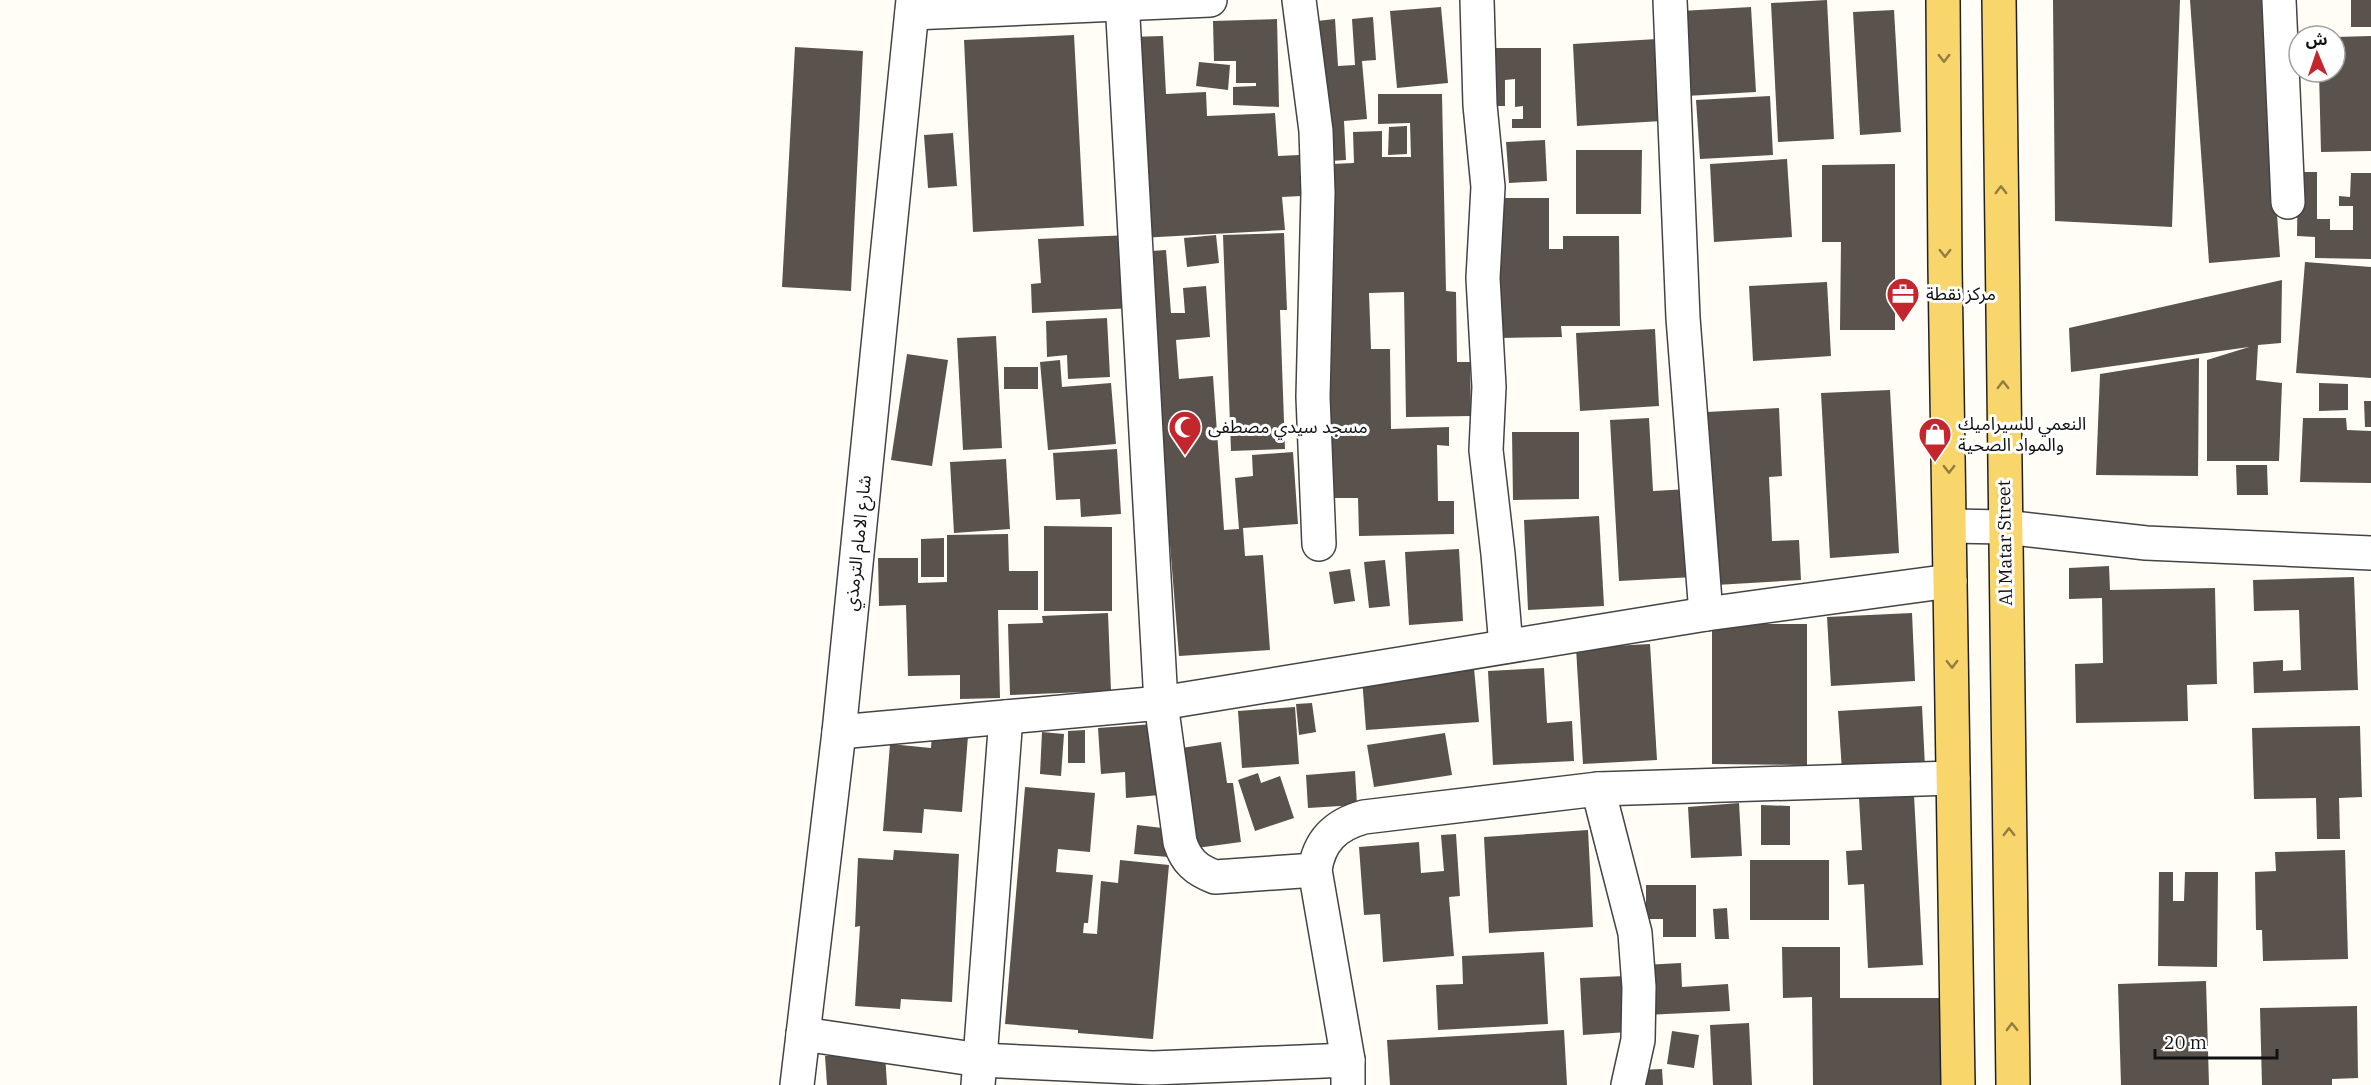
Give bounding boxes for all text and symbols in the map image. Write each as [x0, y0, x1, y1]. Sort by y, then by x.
north arrow [2287, 24, 2347, 84]
text: ش [2305, 29, 2328, 49]
one-way arrow [1938, 54, 1950, 63]
one-way arrow [1995, 185, 2007, 194]
one-way arrow [1938, 249, 1951, 258]
office icon: مركز نقطة [1885, 276, 1921, 323]
place label: مركز نقطة [1926, 282, 1996, 305]
one-way arrow [1997, 380, 2009, 389]
mosque icon: مسجد سيدي مصطفى [1167, 409, 1203, 456]
place label: النعمي للسيراميك والمواد الصحية [1958, 412, 2086, 456]
place label: مسجد سيدي مصطفى [1208, 415, 1368, 440]
shop icon: النعمي للسيراميك والمواد الصحية [1917, 416, 1953, 463]
one-way arrow [1942, 465, 1955, 474]
street label: شارع الامام الترمذي [839, 474, 879, 612]
street label: Al Matar Street [1992, 480, 2017, 606]
one-way arrow [1946, 660, 1958, 669]
one-way arrow [2003, 827, 2015, 836]
one-way arrow [2006, 1022, 2018, 1031]
scale bar [2155, 1022, 2276, 1060]
text: 20 m [2164, 1031, 2207, 1054]

